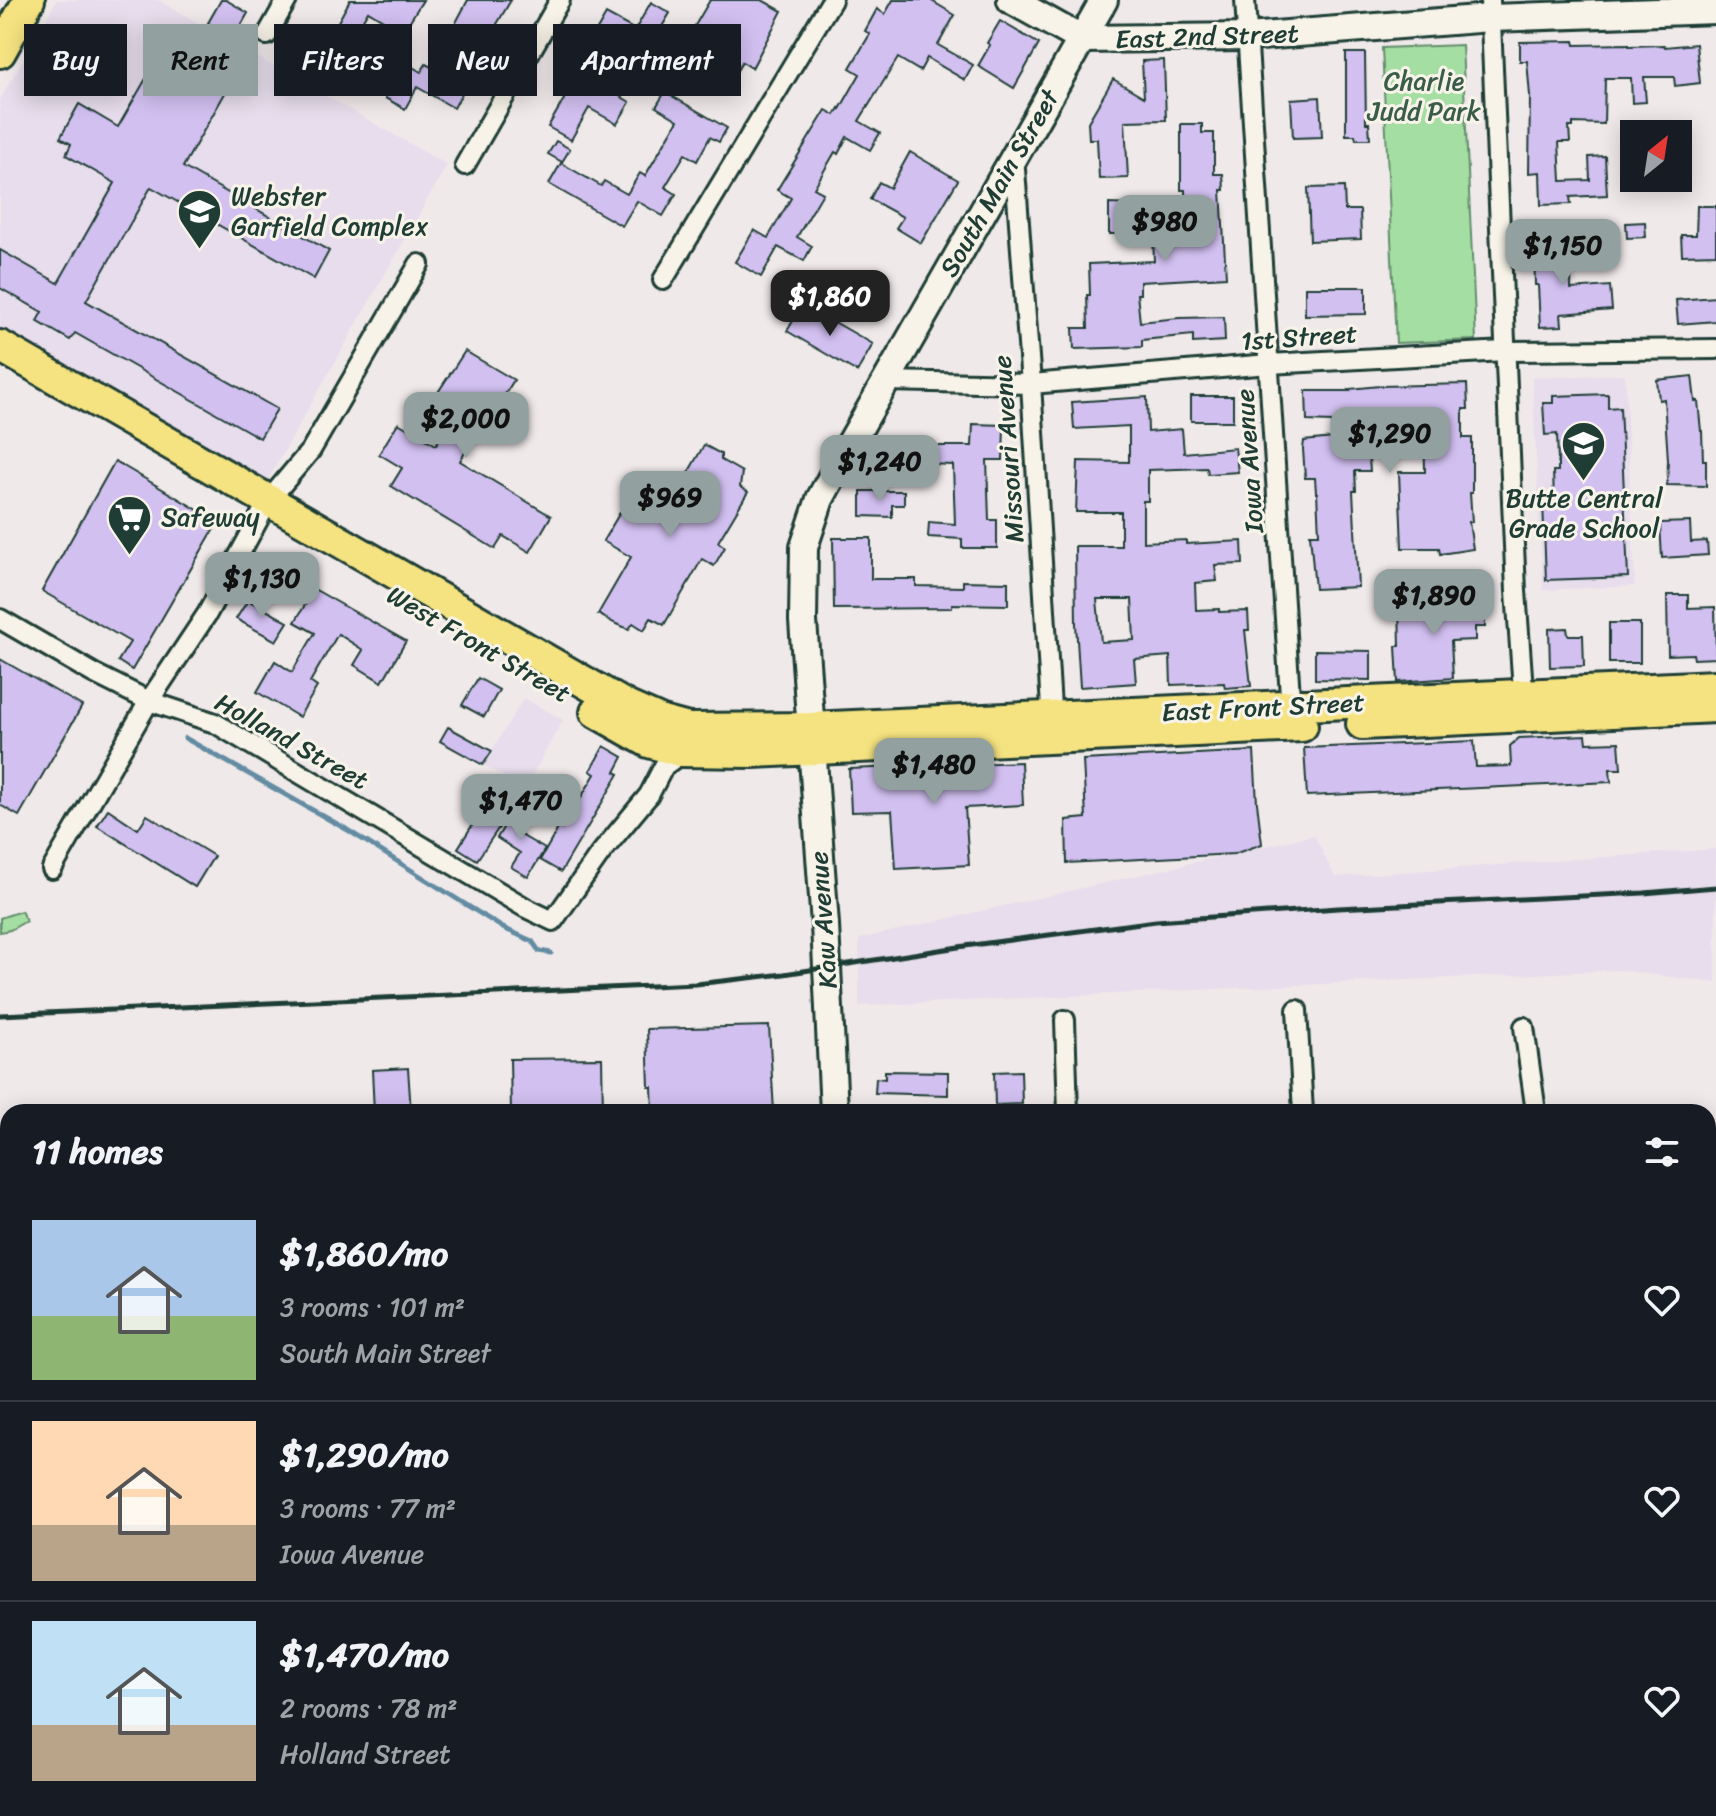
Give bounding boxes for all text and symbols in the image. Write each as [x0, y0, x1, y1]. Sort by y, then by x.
street label: East 2nd Street [1114, 10, 1300, 62]
chip: Buy [24, 24, 127, 96]
chip: Rent [143, 24, 258, 96]
chip: Filters [274, 24, 412, 96]
chip: New [428, 24, 537, 96]
chip: Apartment [553, 24, 741, 96]
park label: Charlie Judd Park [1366, 58, 1481, 134]
street label: South Main Street [926, 79, 1072, 286]
north arrow [1620, 120, 1692, 192]
map controls [1620, 120, 1692, 192]
place label: Webster Garfield Complex [231, 173, 429, 249]
school or university icon: Webster Garfield Complex [176, 187, 224, 250]
pin: $980 [1118, 195, 1212, 263]
text: $980 [1132, 198, 1198, 244]
pin: $1,150 [1498, 219, 1628, 287]
text: $1,150 [1523, 222, 1603, 268]
pin: $1,860 [765, 270, 895, 338]
text: $1,860 [789, 273, 871, 319]
street label: 1st Street [1239, 310, 1359, 364]
street label: Missouri Avenue [979, 354, 1037, 544]
street label: Iowa Avenue [1221, 387, 1277, 536]
pin: $2,000 [401, 392, 531, 460]
text: $2,000 [422, 395, 510, 441]
pin: $1,290 [1325, 407, 1455, 475]
text: $1,290 [1348, 410, 1432, 456]
school or university icon: Butte Central Grade School [1560, 419, 1608, 482]
pin: $1,240 [815, 435, 945, 503]
text: $1,240 [838, 438, 922, 484]
pin: $969 [623, 471, 717, 539]
text: $969 [638, 474, 702, 520]
place label: Butte Central Grade School [1505, 475, 1663, 551]
supermarket icon: Safeway [106, 493, 154, 556]
place label: Safeway [161, 494, 260, 540]
pin: $1,130 [197, 552, 327, 620]
text: $1,130 [223, 555, 301, 601]
pin: $1,890 [1369, 569, 1499, 637]
street label: West Front Street [378, 572, 580, 716]
text: $1,890 [1392, 572, 1476, 618]
street label: East Front Street [1160, 679, 1366, 735]
street label: Holland Street [206, 680, 378, 802]
pin: $1,480 [869, 738, 999, 806]
text: $1,480 [892, 741, 976, 787]
pin: $1,470 [456, 774, 586, 842]
text: $1,470 [479, 777, 563, 823]
street label: Kaw Avenue [795, 850, 851, 990]
text: 11 homes [32, 1122, 163, 1182]
icon: filters [1640, 1130, 1684, 1174]
text: $1,860/mo [280, 1224, 448, 1284]
icon: home [96, 1252, 192, 1348]
icon: heart [1640, 1278, 1684, 1322]
text: 3 rooms · 101 m² [280, 1284, 465, 1330]
text: South Main Street [280, 1330, 491, 1376]
text: $1,290/mo [280, 1425, 449, 1485]
icon: home [96, 1453, 192, 1549]
icon: heart [1640, 1479, 1684, 1523]
text: 3 rooms · 77 m² [280, 1485, 456, 1531]
text: Iowa Avenue [280, 1531, 424, 1577]
text: $1,470/mo [280, 1625, 449, 1685]
icon: home [96, 1653, 192, 1749]
icon: heart [1640, 1679, 1684, 1723]
text: 2 rooms · 78 m² [280, 1685, 457, 1731]
text: Holland Street [280, 1731, 451, 1777]

